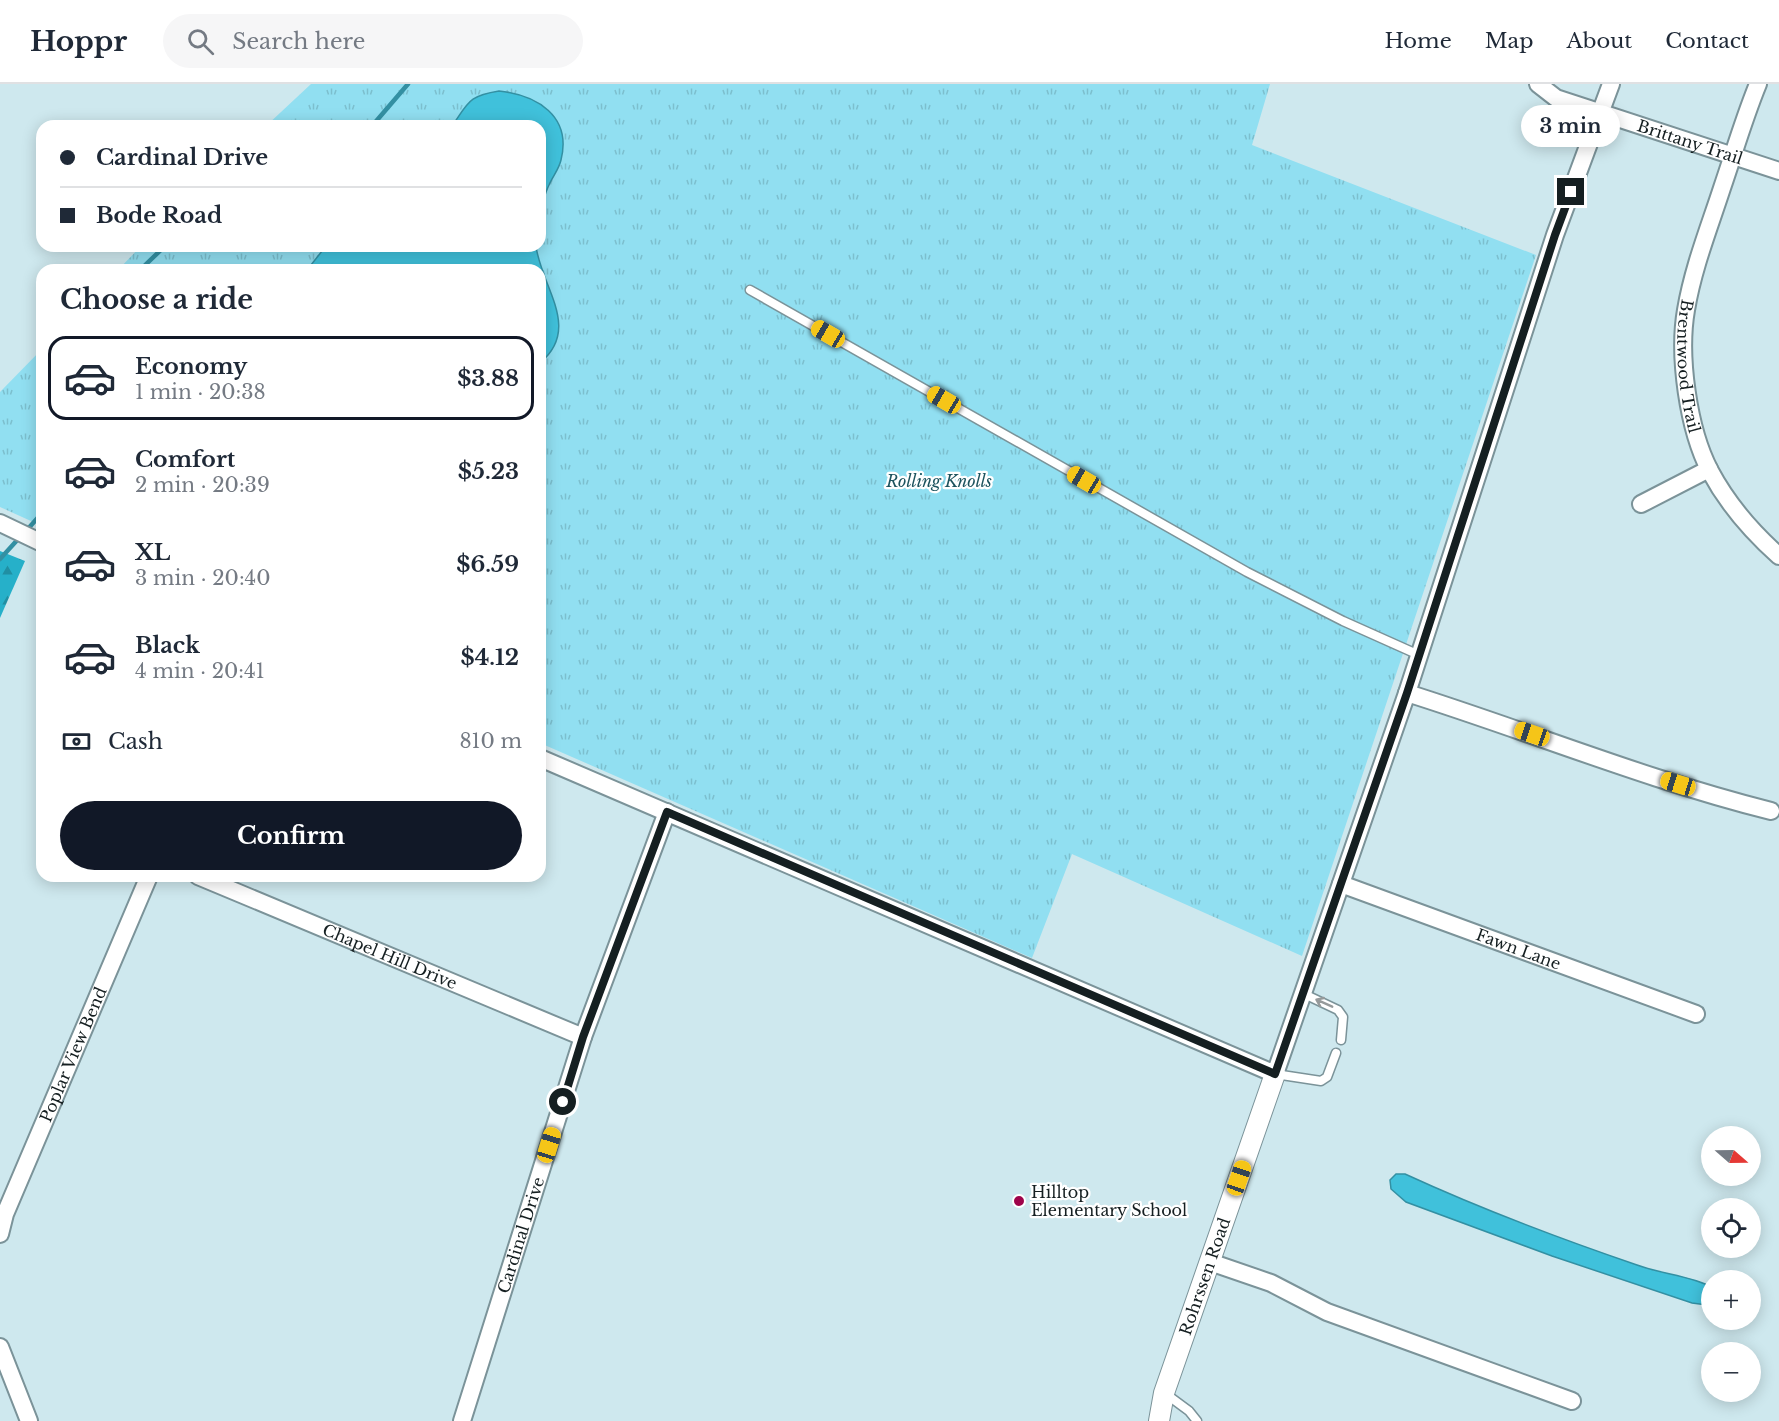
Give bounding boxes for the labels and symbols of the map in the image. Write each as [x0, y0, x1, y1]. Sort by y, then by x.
callout: 3 min [1522, 105, 1620, 147]
street label: Brittany Trail [1635, 115, 1746, 169]
route end [1557, 178, 1584, 205]
street label: Brentwood Trail [1673, 298, 1705, 435]
car [808, 317, 848, 351]
car [924, 383, 964, 417]
car [1064, 463, 1104, 497]
park label: Rolling Knolls [885, 471, 992, 491]
car [1512, 720, 1552, 748]
car [1658, 770, 1698, 798]
street label: Chapel Hill Drive [320, 919, 460, 993]
street label: Fawn Lane [1473, 924, 1564, 974]
street label: Poplar View Bend [35, 984, 111, 1125]
one-way arrow [1315, 997, 1333, 1009]
route start [549, 1088, 576, 1115]
car [535, 1125, 563, 1165]
north arrow [1701, 1126, 1761, 1186]
car [1225, 1158, 1253, 1198]
street label: Cardinal Drive [493, 1174, 548, 1296]
place label: Hilltop Elementary School [1031, 1182, 1187, 1220]
marker: Hilltop Elementary School [1012, 1194, 1026, 1208]
street label: Rohrssen Road [1175, 1215, 1234, 1338]

